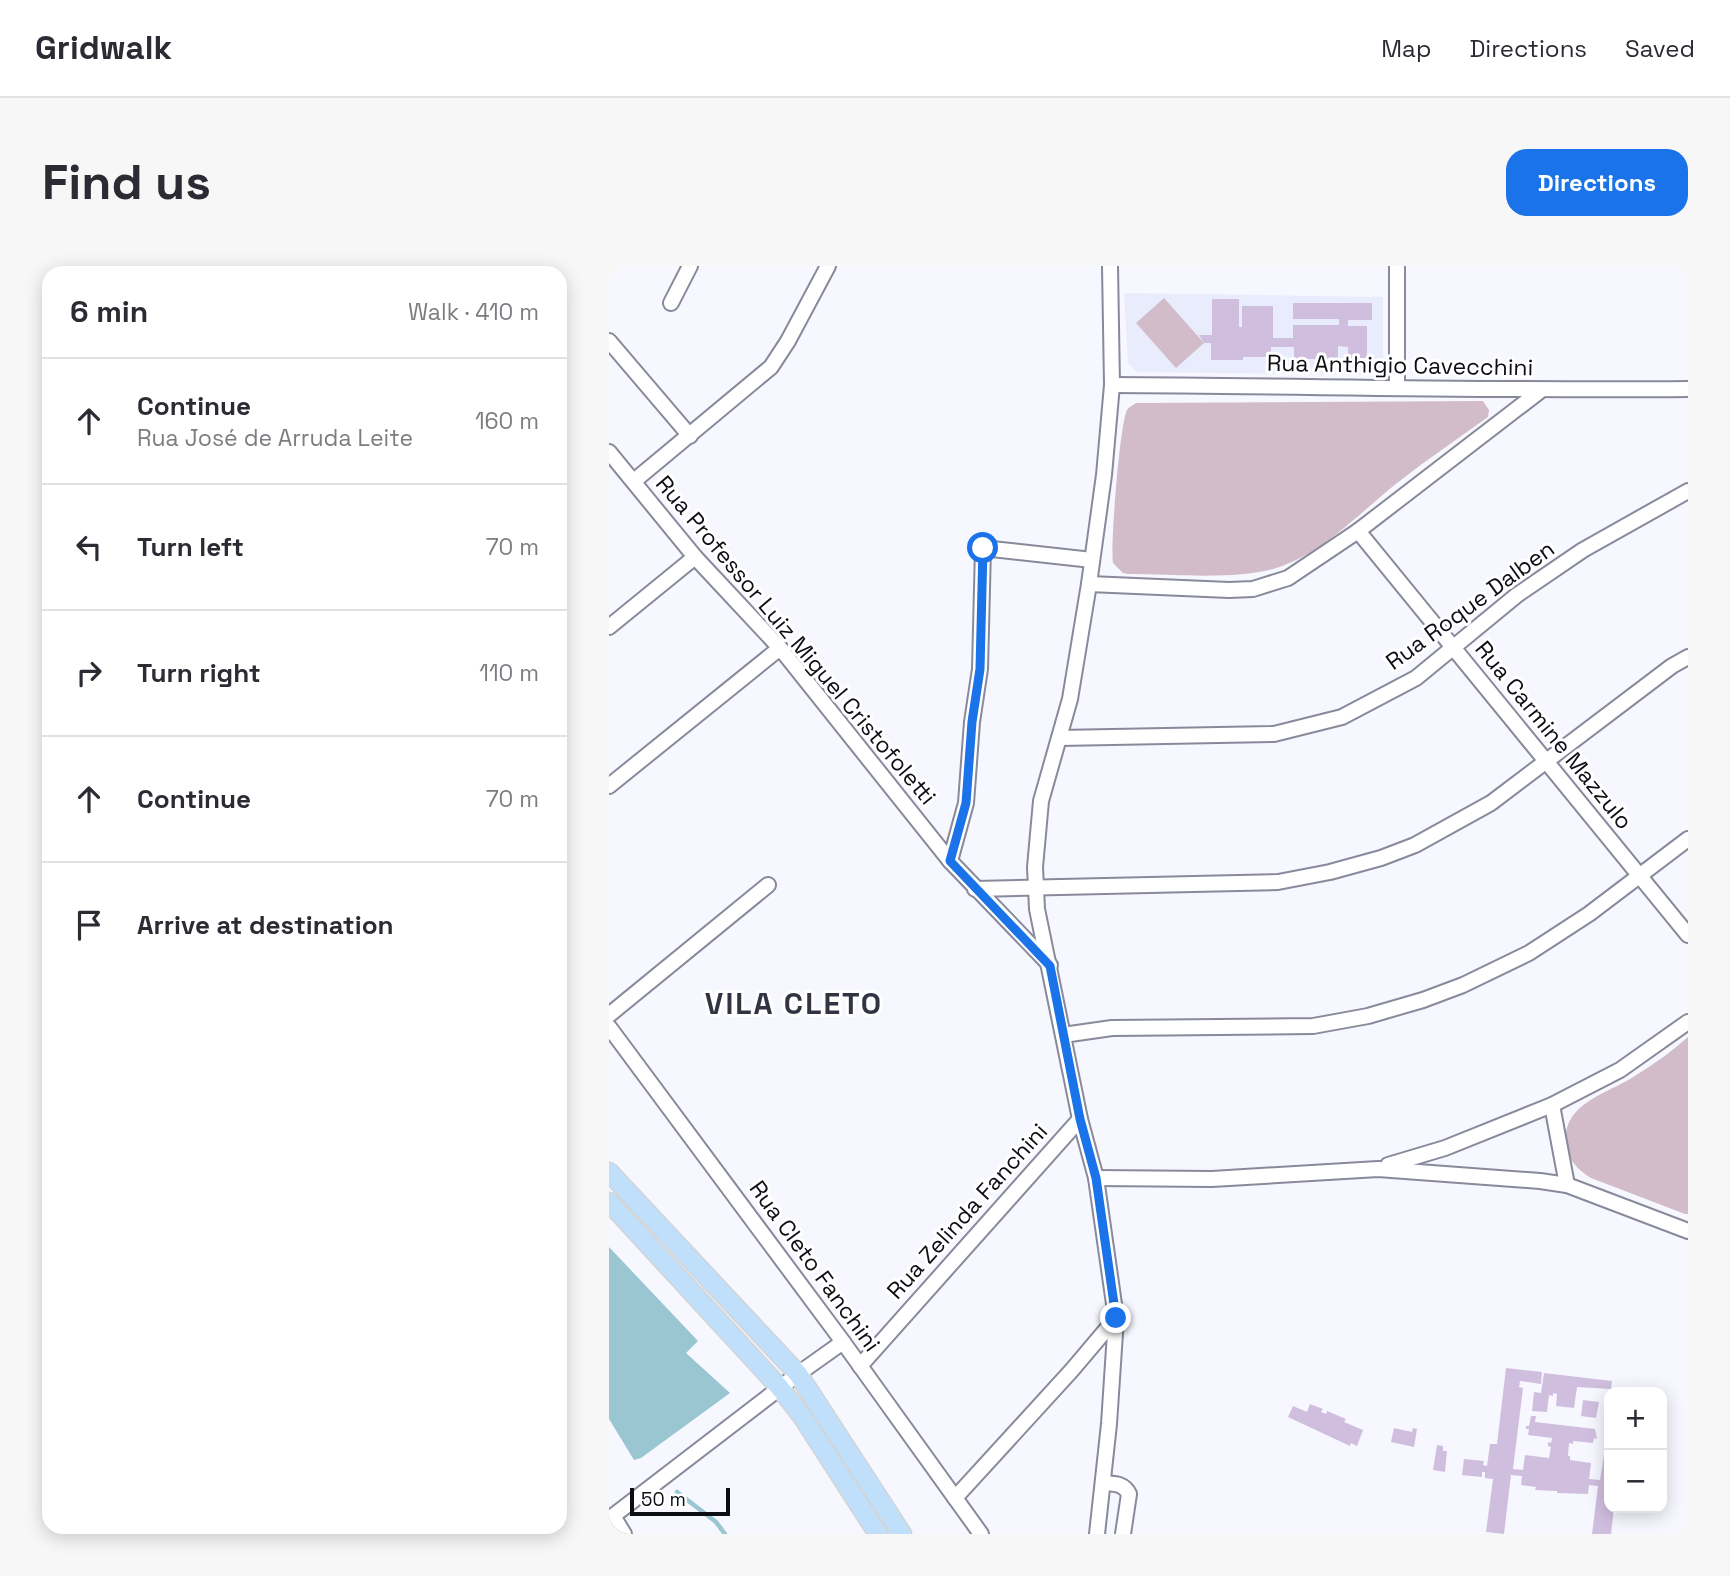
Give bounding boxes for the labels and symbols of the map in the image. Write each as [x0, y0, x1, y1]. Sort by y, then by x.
street label: Rua Anthigio Cavecchini [1267, 348, 1533, 382]
street label: Rua Professor Luiz Miguel Cristofoletti [649, 469, 943, 811]
route start [967, 532, 998, 563]
street label: Rua Roque Dalben [1380, 534, 1560, 676]
street label: Rua Carmine Mazzulo [1469, 634, 1639, 836]
district label: VILA CLETO [705, 984, 883, 1023]
street label: Rua Zelinda Fanchini [880, 1117, 1054, 1305]
street label: Rua Cleto Fanchini [743, 1175, 887, 1357]
route end [1100, 1302, 1131, 1333]
scale bar [630, 1485, 730, 1517]

